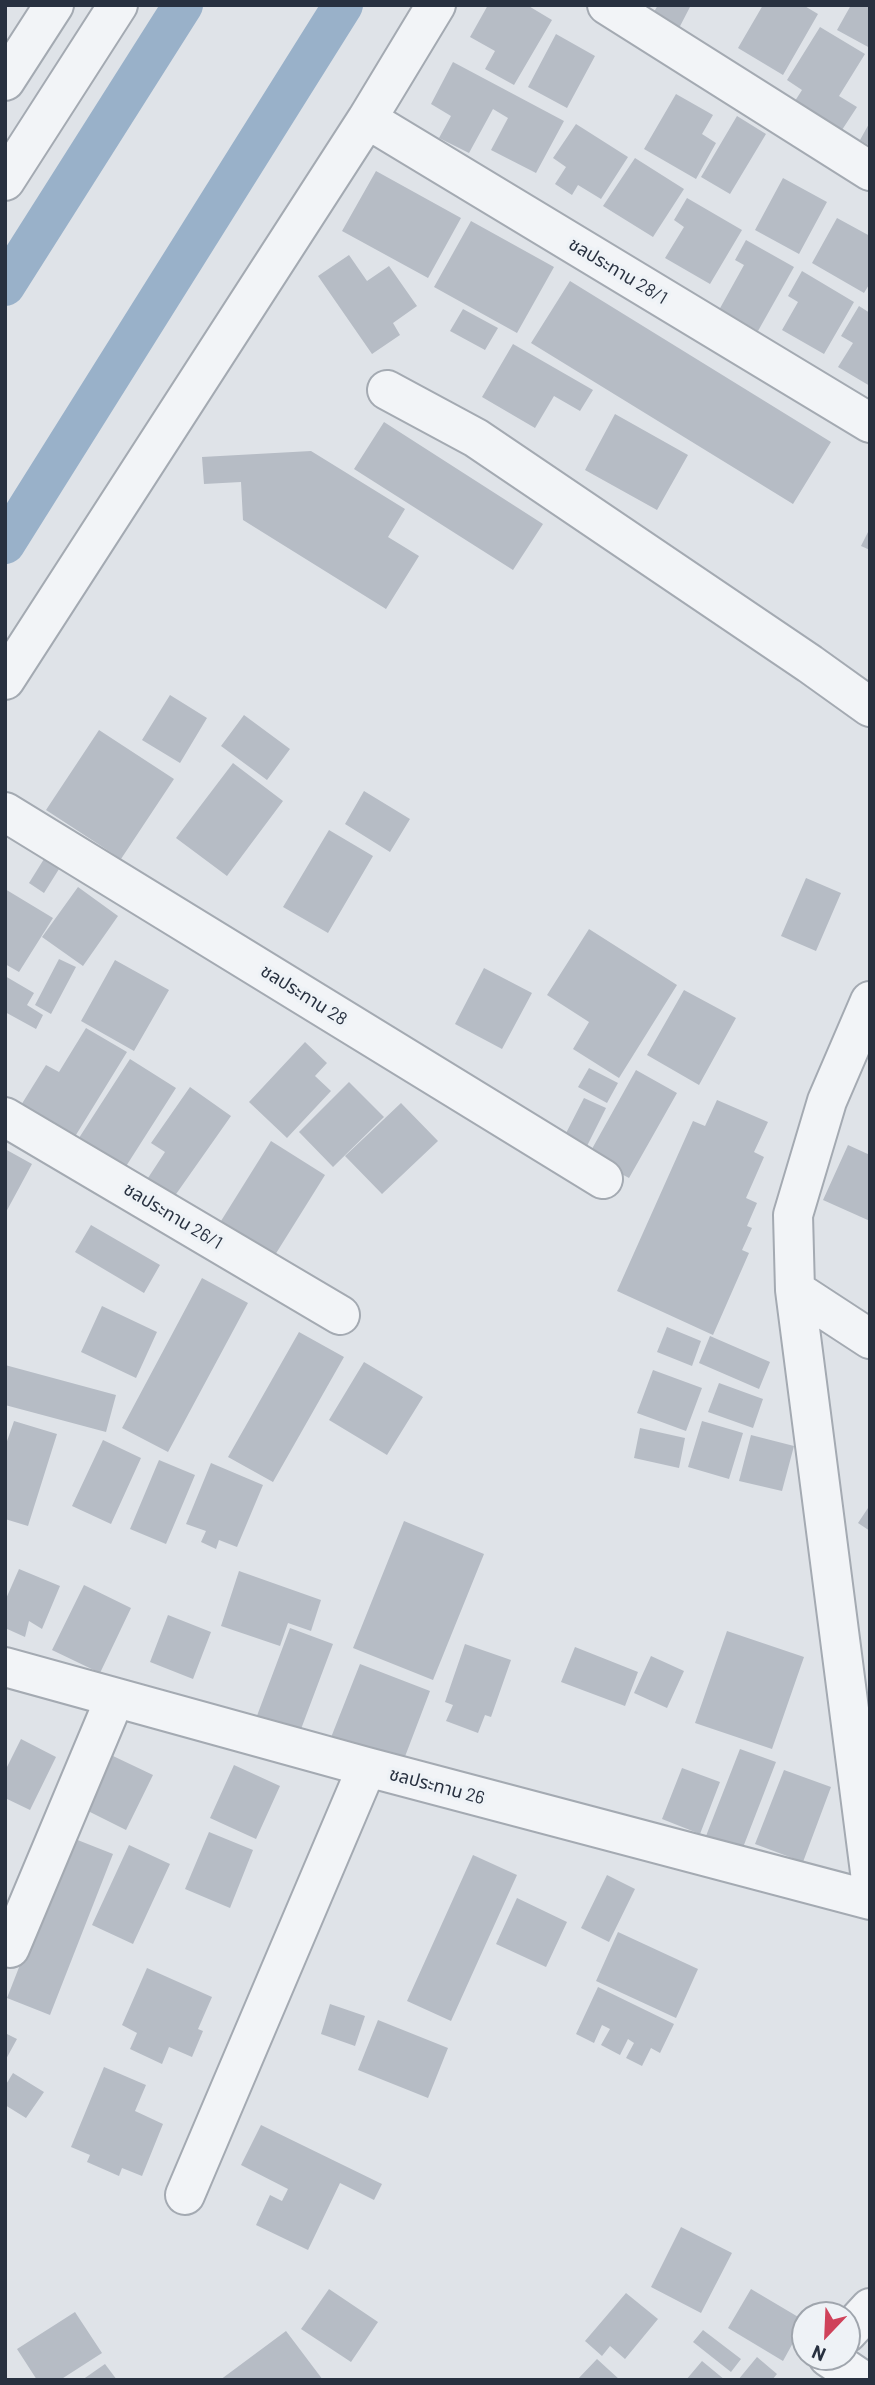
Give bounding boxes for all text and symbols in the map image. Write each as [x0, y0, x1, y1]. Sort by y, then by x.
street label: ชลประทาน 28/1 [565, 233, 671, 309]
street label: ชลประทาน 28 [257, 960, 351, 1030]
street label: ชลประทาน 26/1 [120, 1178, 226, 1254]
street label: ชลประทาน 26 [387, 1763, 487, 1809]
north arrow [791, 2301, 861, 2371]
text: N [808, 2341, 829, 2367]

